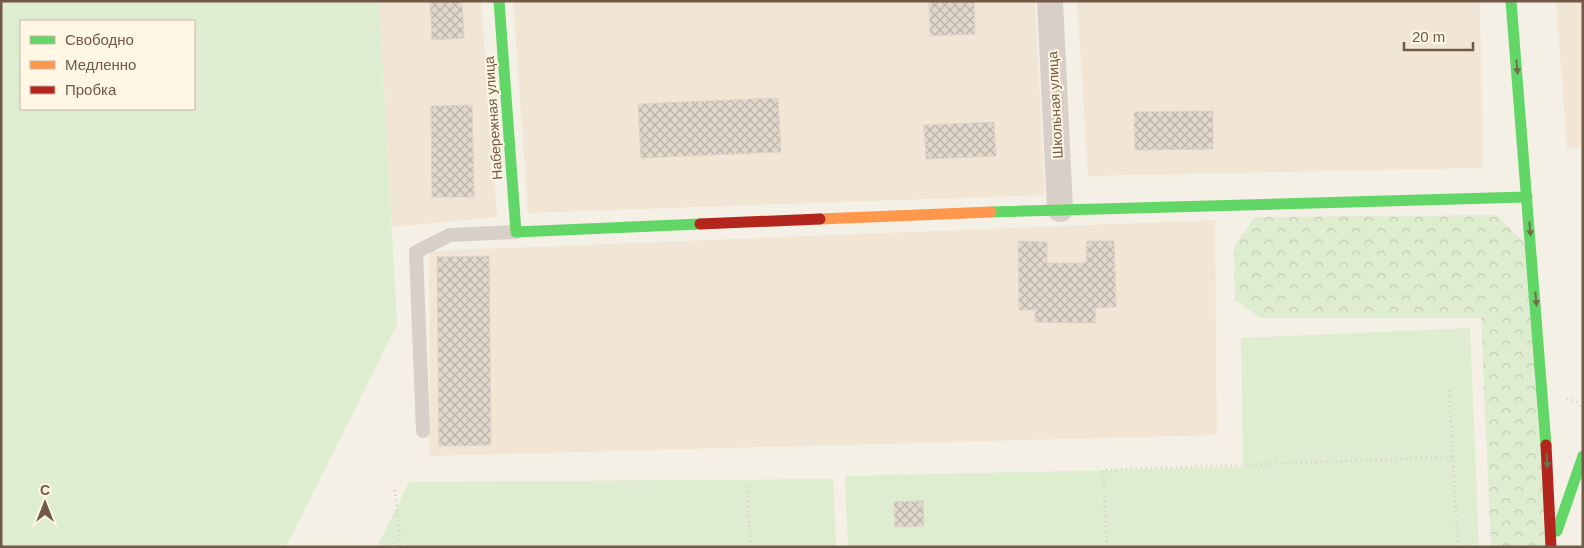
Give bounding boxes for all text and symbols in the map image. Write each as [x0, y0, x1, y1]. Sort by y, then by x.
legend [20, 20, 195, 110]
scale bar [1404, 20, 1473, 52]
text: 20 m [1412, 28, 1445, 45]
text: Свободно [65, 31, 134, 48]
street label: Школьная улица [1044, 51, 1066, 159]
street label: Набережная улица [481, 55, 505, 180]
text: Медленно [65, 56, 136, 73]
one-way arrow [1513, 60, 1521, 76]
text: Пробка [65, 81, 117, 98]
one-way arrow [1526, 222, 1534, 238]
one-way arrow [1532, 291, 1540, 307]
one-way arrow [1543, 454, 1551, 470]
north arrow [20, 478, 70, 528]
text: С [40, 482, 50, 498]

